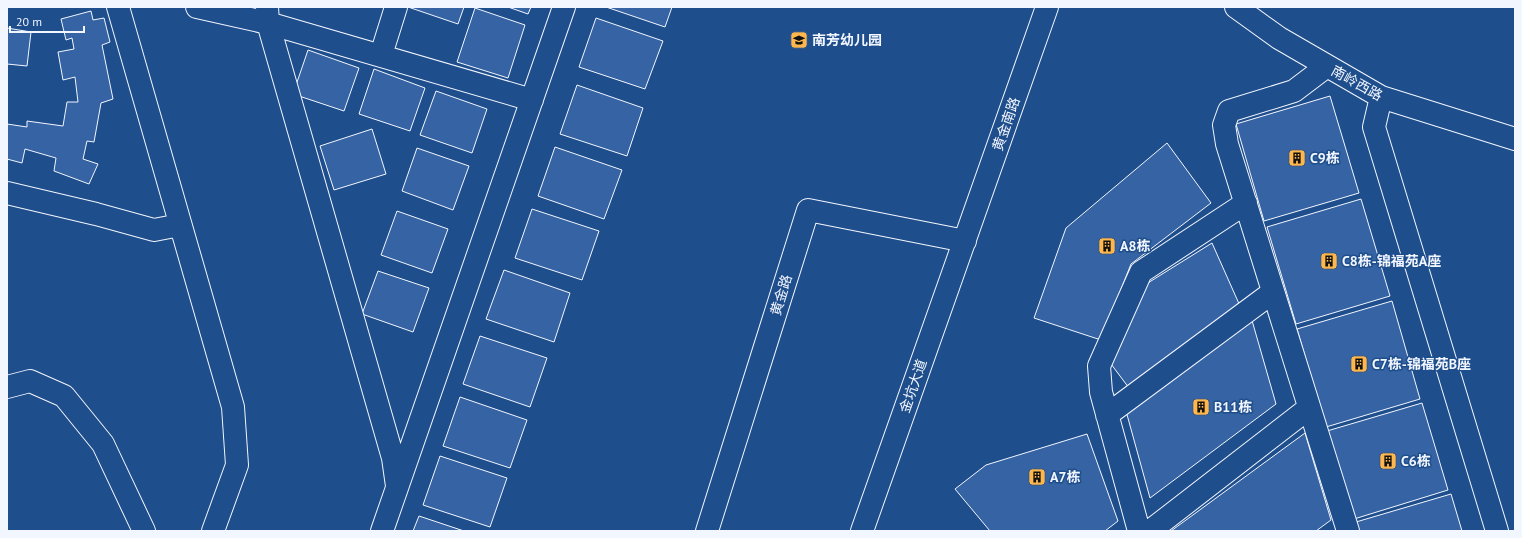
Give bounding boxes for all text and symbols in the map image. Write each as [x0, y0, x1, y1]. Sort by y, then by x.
scale bar [10, 8, 84, 34]
text: 20 m [16, 14, 42, 29]
school or university icon: 南芳幼儿园 [789, 30, 809, 50]
place label: 南芳幼儿园 [812, 31, 882, 49]
street label: 南岭西路 [1328, 62, 1386, 104]
street label: 黄金南路 [988, 95, 1024, 153]
building icon: C9栋 [1287, 148, 1307, 168]
place label: C9栋 [1310, 149, 1340, 167]
building icon: A8栋 [1097, 236, 1117, 256]
place label: A8栋 [1120, 237, 1150, 255]
building icon: C8栋-锦福苑A座 [1319, 251, 1339, 271]
place label: C8栋-锦福苑A座 [1342, 252, 1441, 270]
street label: 黄金路 [766, 272, 796, 318]
building icon: C7栋-锦福苑B座 [1349, 354, 1369, 374]
place label: C7栋-锦福苑B座 [1372, 355, 1471, 373]
street label: 金坑大道 [895, 357, 931, 415]
building icon: B11栋 [1191, 397, 1211, 417]
place label: B11栋 [1214, 398, 1252, 416]
building icon: C6栋 [1378, 451, 1398, 471]
place label: C6栋 [1401, 452, 1431, 470]
building icon: A7栋 [1027, 467, 1047, 487]
place label: A7栋 [1050, 468, 1080, 486]

